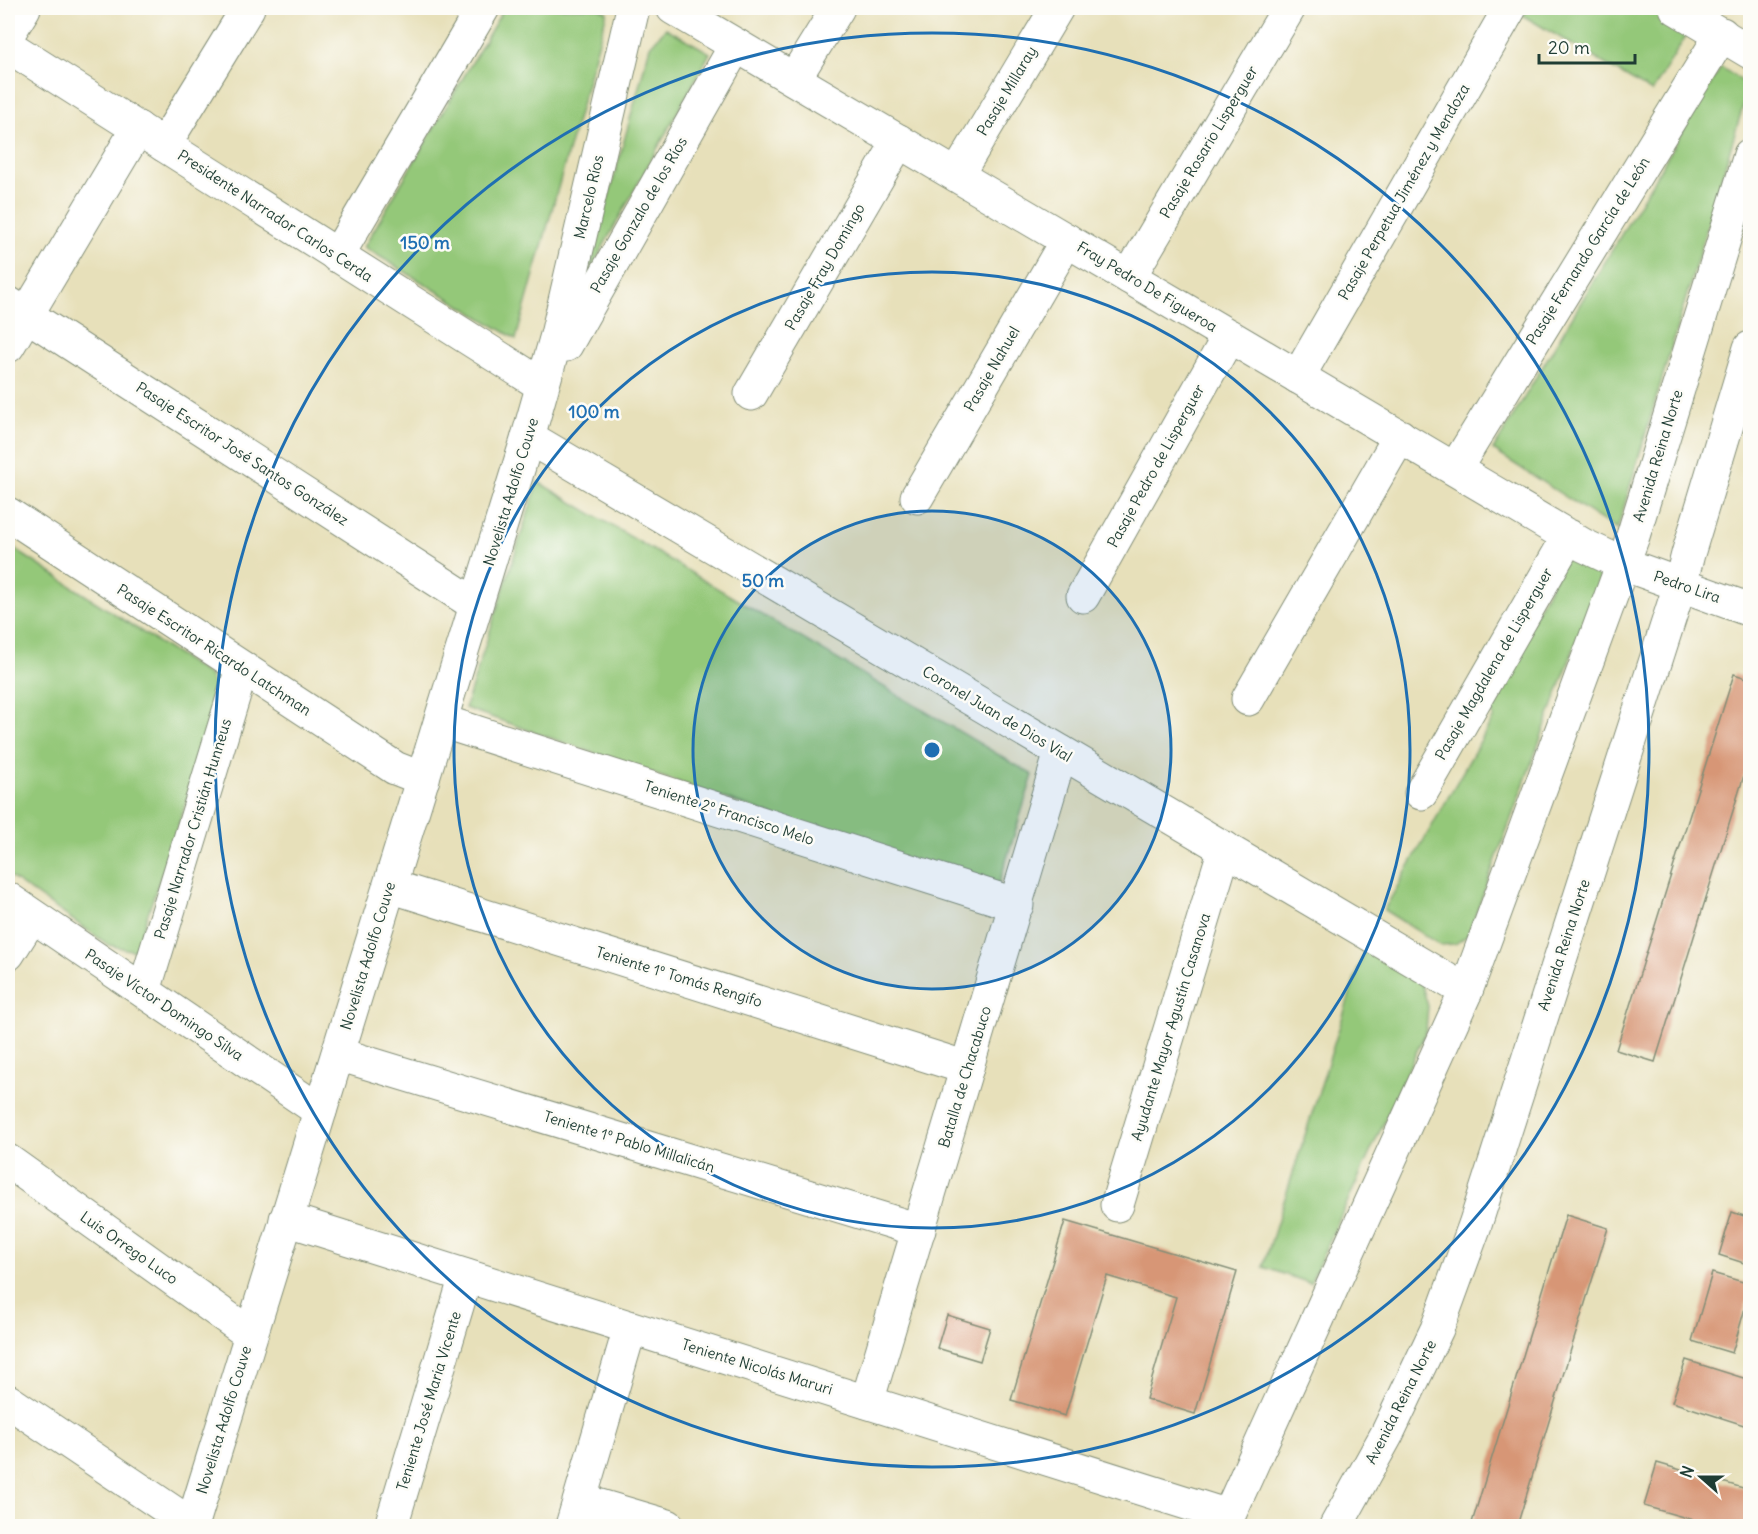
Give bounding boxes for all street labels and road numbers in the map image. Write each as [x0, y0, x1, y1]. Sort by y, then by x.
street label: Pasaje Millaray [972, 42, 1041, 139]
street label: Pasaje Rosario Lisperguer [1155, 62, 1262, 221]
street label: Pasaje Perpetua Jiménez y Mendoza [1334, 80, 1474, 303]
street label: Pasaje Gonzalo de los Ríos [586, 133, 691, 296]
street label: Presidente Narrador Carlos Cerda [174, 145, 377, 286]
street label: Marcelo Ríos [570, 153, 607, 241]
street label: Pasaje Fernando García de León [1522, 153, 1654, 348]
street label: Pasaje Fray Domingo [781, 200, 869, 333]
street label: Fray Pedro De Figueroa [1074, 237, 1221, 336]
street label: Pasaje Nahuel [960, 323, 1024, 415]
street label: Pasaje Escritor José Santos González [132, 378, 352, 530]
street label: Pasaje Pedro de Lisperguer [1103, 381, 1208, 551]
street label: Avenida Reina Norte [1628, 387, 1687, 524]
street label: Novelista Adolfo Couve [479, 415, 542, 568]
street label: Pasaje Magdalena de Lisperguer [1431, 564, 1556, 763]
street label: Pedro Lira [1651, 566, 1723, 607]
street label: Pasaje Escritor Ricardo Latchman [114, 580, 315, 720]
street label: Coronel Juan de Dios Vial [919, 661, 1076, 766]
street label: Pasaje Narrador Cristián Hunneus [150, 716, 235, 942]
street label: Teniente 2º Francisco Melo [642, 776, 817, 849]
street label: Avenida Reina Norte [1533, 877, 1594, 1013]
street label: Novelista Adolfo Couve [336, 879, 399, 1032]
street label: Ayudante Mayor Agustín Casanova [1127, 910, 1214, 1143]
street label: Teniente 1º Tomás Rengifo [594, 942, 765, 1011]
street label: Pasaje Víctor Domingo Silva [82, 945, 247, 1065]
street label: Batalla de Chacabuco [934, 1004, 995, 1150]
street label: Teniente 1º Pablo Millalicán [541, 1106, 717, 1177]
street label: Luis Orrego Luco [77, 1207, 182, 1288]
street label: Teniente José Maria Vicente [392, 1309, 465, 1493]
street label: Teniente Nicolás Maruri [679, 1334, 835, 1399]
street label: Avenida Reina Norte [1361, 1336, 1440, 1467]
street label: Novelista Adolfo Couve [192, 1343, 255, 1496]

